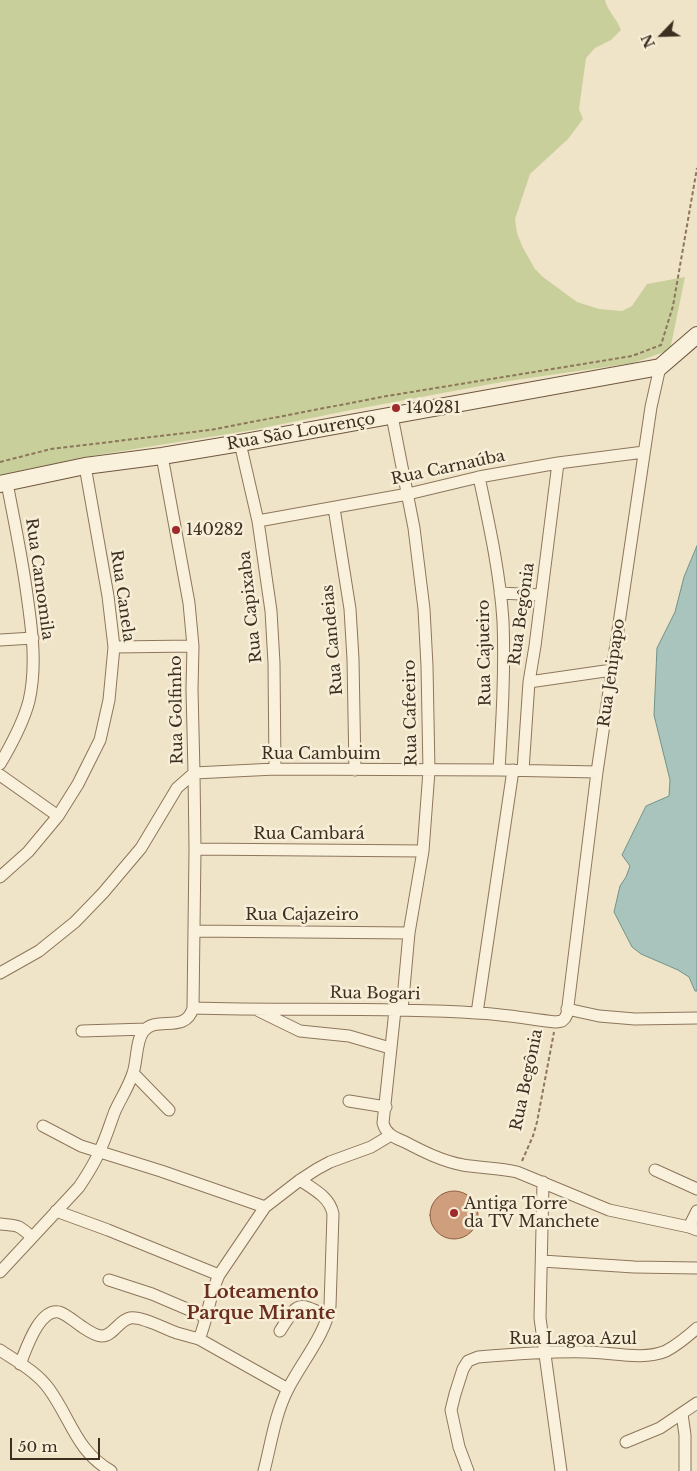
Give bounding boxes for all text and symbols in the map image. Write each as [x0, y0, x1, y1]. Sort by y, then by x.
north arrow [637, 10, 687, 60]
text: N [637, 31, 659, 51]
place label: 140281 [406, 398, 461, 418]
marker: 140281 [390, 402, 402, 414]
street label: Rua São Lourenço [225, 409, 377, 455]
street label: Rua Carnaúba [389, 447, 507, 489]
street label: Rua Camomila [21, 517, 57, 641]
place label: 140282 [186, 520, 243, 540]
marker: 140282 [170, 524, 182, 536]
street label: Rua Canela [106, 549, 138, 643]
street label: Rua Capixaba [236, 550, 266, 664]
street label: Rua Begônia [505, 561, 539, 667]
street label: Rua Candeias [319, 584, 347, 696]
street label: Rua Cajueiro [474, 600, 496, 706]
street label: Rua Jenipapo [595, 618, 629, 728]
street label: Rua Golfinho [166, 655, 188, 765]
street label: Rua Cafeeiro [400, 660, 422, 766]
street label: Rua Cambuim [261, 744, 381, 764]
street label: Rua Cambará [253, 824, 365, 844]
street label: Rua Cajazeiro [245, 905, 359, 925]
street label: Rua Bogari [329, 984, 421, 1004]
street label: Rua Begônia [507, 1027, 547, 1133]
place label: Antiga Torre da TV Manchete [464, 1194, 600, 1232]
marker: Antiga Torre da TV Manchete [448, 1207, 460, 1219]
district label: Loteamento Parque Mirante [186, 1282, 336, 1325]
street label: Rua Lagoa Azul [509, 1329, 637, 1349]
scale bar [12, 1428, 102, 1460]
text: 50 m [18, 1437, 58, 1456]

